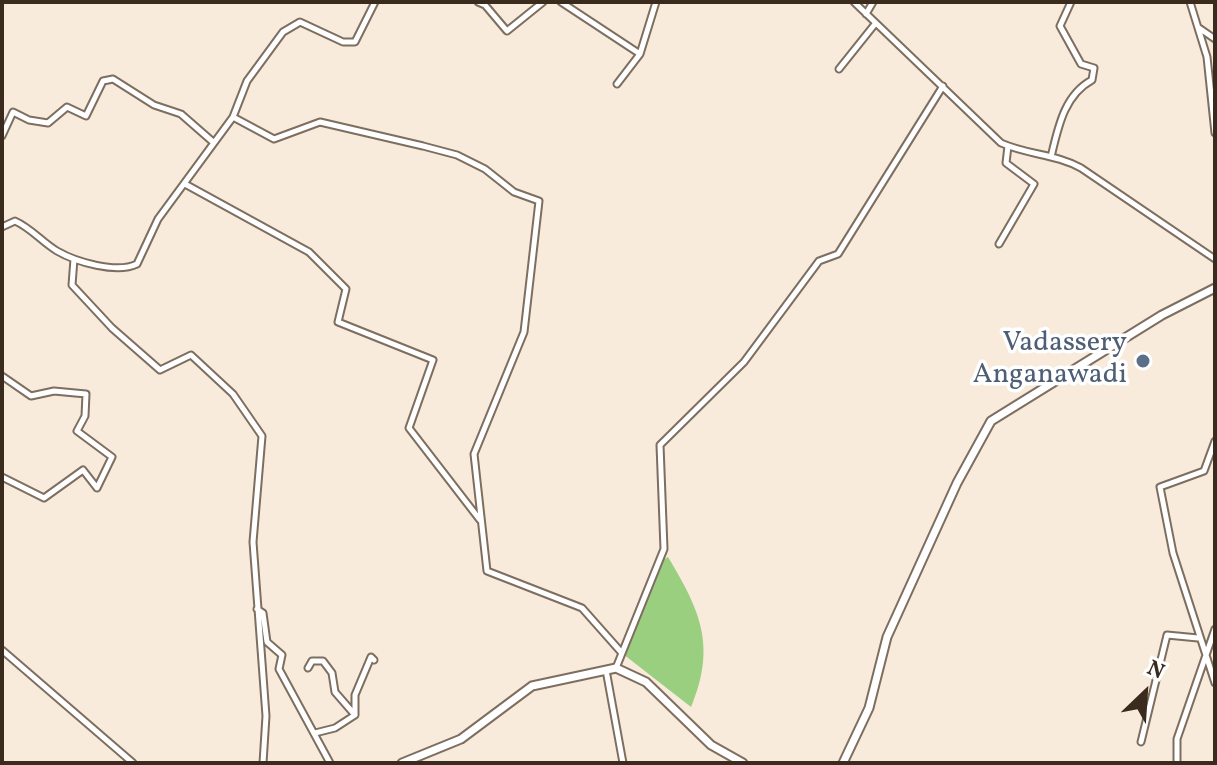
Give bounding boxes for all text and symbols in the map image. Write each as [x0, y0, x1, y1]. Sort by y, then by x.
place label: Vadassery Anganawadi [973, 328, 1127, 394]
marker: Vadassery Anganawadi [1134, 352, 1152, 370]
north arrow [1105, 653, 1185, 733]
text: N [1142, 653, 1169, 688]

